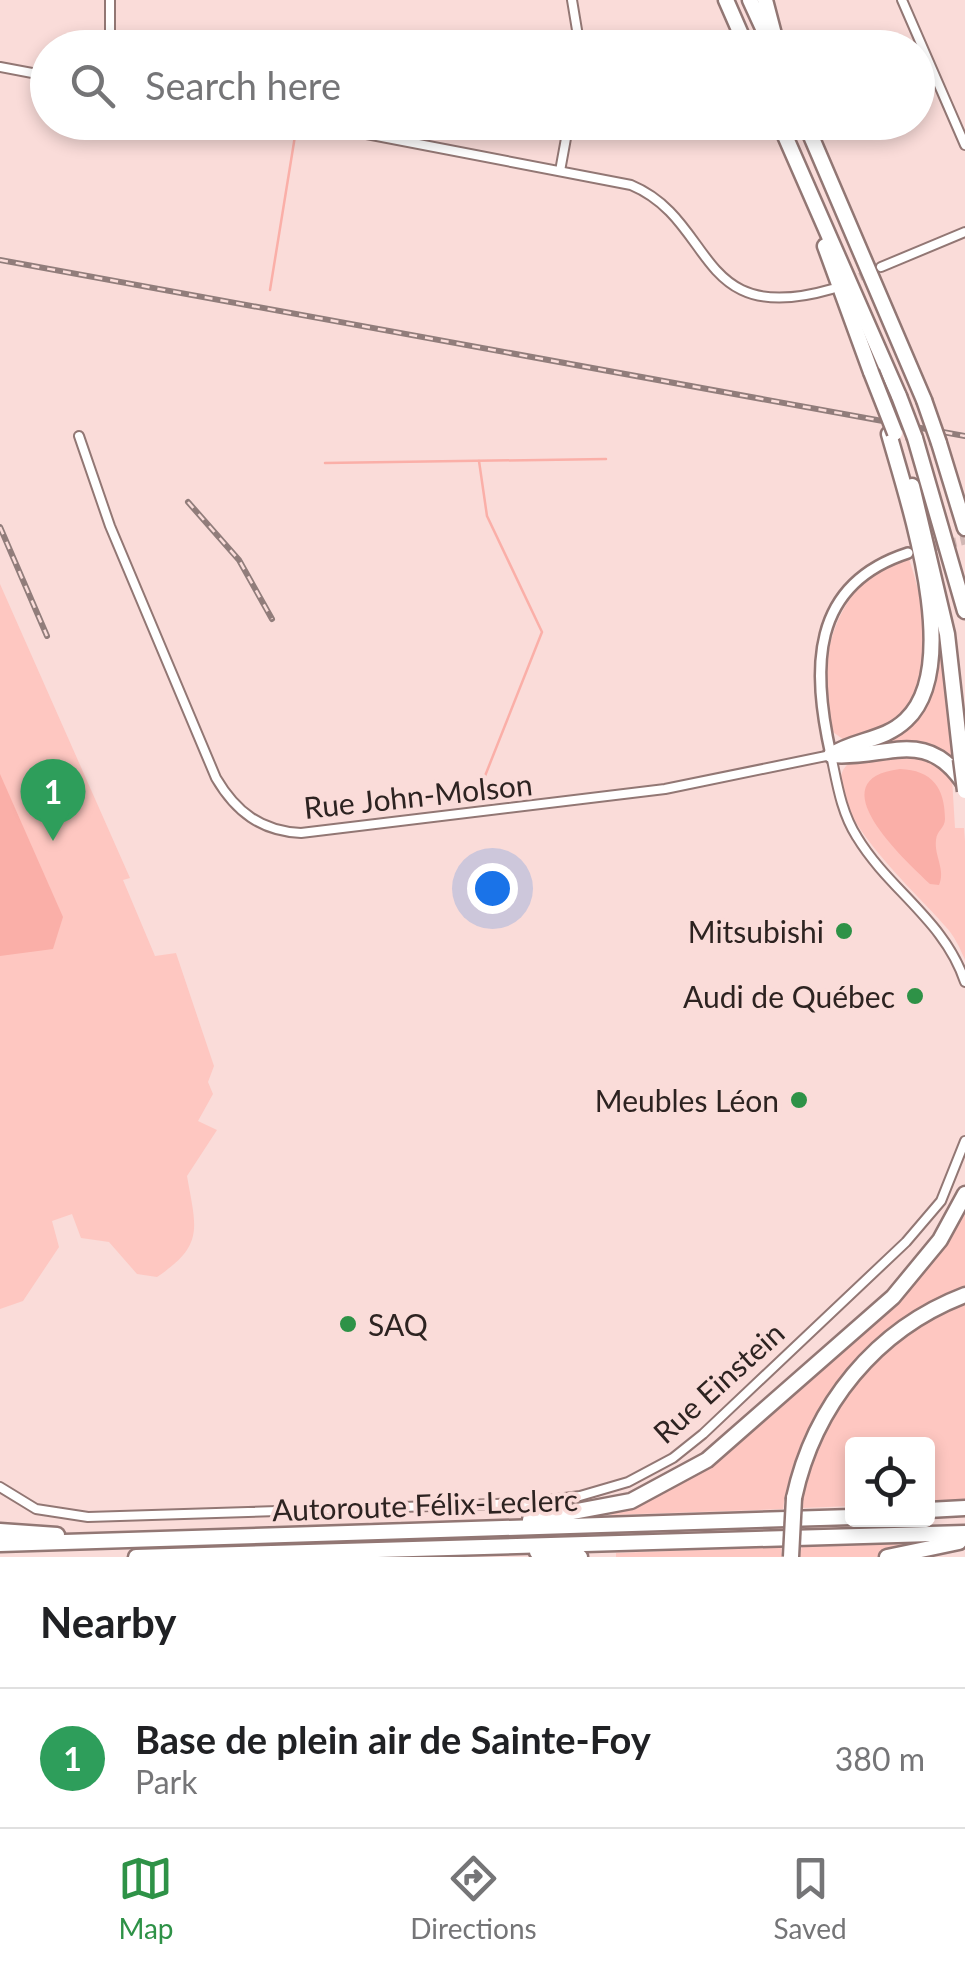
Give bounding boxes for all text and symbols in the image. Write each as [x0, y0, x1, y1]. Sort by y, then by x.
search box [30, 30, 935, 140]
icon: search [65, 58, 120, 113]
text: Search here [145, 62, 341, 108]
pin: 1 [20, 758, 86, 841]
street label: Rue John-Molson [302, 765, 534, 825]
your location [467, 863, 518, 914]
place label: Mitsubishi [688, 913, 824, 949]
marker: Mitsubishi [833, 920, 855, 942]
place label: Audi de Québec [683, 978, 895, 1014]
marker: Audi de Québec [904, 985, 926, 1007]
place label: Meubles Léon [595, 1082, 779, 1118]
marker: Meubles Léon [788, 1089, 810, 1111]
place label: SAQ [368, 1306, 428, 1342]
marker: SAQ [337, 1313, 359, 1335]
street label: Rue Einstein [645, 1314, 791, 1450]
map controls [845, 1437, 935, 1527]
button: locate [845, 1437, 935, 1527]
street label: Autoroute Félix-Leclerc [271, 1481, 579, 1527]
text: Nearby [40, 1597, 177, 1647]
text: Base de plein air de Sainte-Foy [135, 1716, 651, 1762]
text: 1 [63, 1739, 82, 1778]
text: 380 m [835, 1739, 925, 1778]
text: Park [135, 1762, 198, 1801]
tab: Map [118, 1851, 174, 1945]
tab: Directions [410, 1851, 537, 1945]
tab: Saved [773, 1851, 847, 1945]

